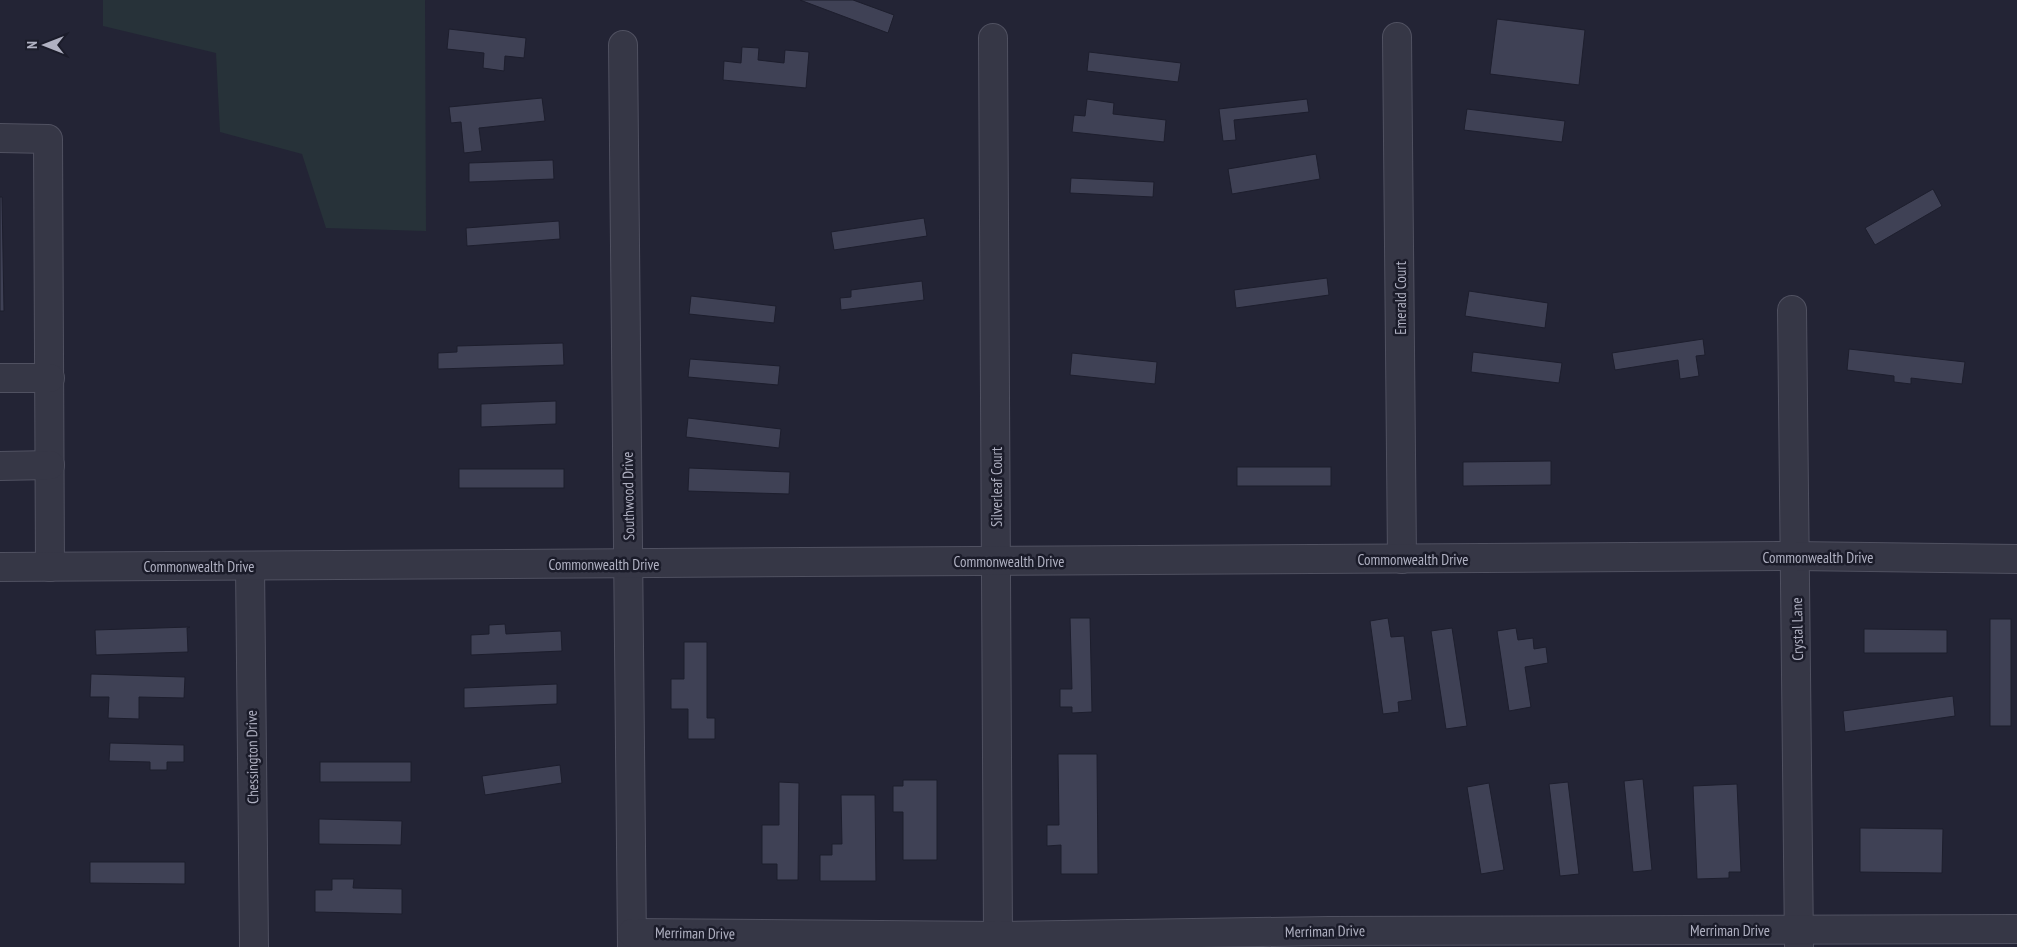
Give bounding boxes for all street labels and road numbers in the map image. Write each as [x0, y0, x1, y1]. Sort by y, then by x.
street label: Emerald Court [1391, 261, 1410, 335]
street label: Silverleaf Court [987, 447, 1006, 527]
street label: Southwood Drive [618, 451, 638, 541]
street label: Commonwealth Drive [1762, 548, 1874, 567]
street label: Commonwealth Drive [1357, 550, 1469, 569]
street label: Commonwealth Drive [953, 552, 1065, 571]
street label: Commonwealth Drive [548, 555, 660, 574]
street label: Commonwealth Drive [143, 557, 255, 576]
street label: Crystal Lane [1787, 597, 1807, 661]
street label: Chessington Drive [242, 710, 262, 804]
street label: Merriman Drive [1285, 921, 1365, 941]
street label: Merriman Drive [1690, 921, 1770, 940]
street label: Merriman Drive [655, 923, 735, 943]

